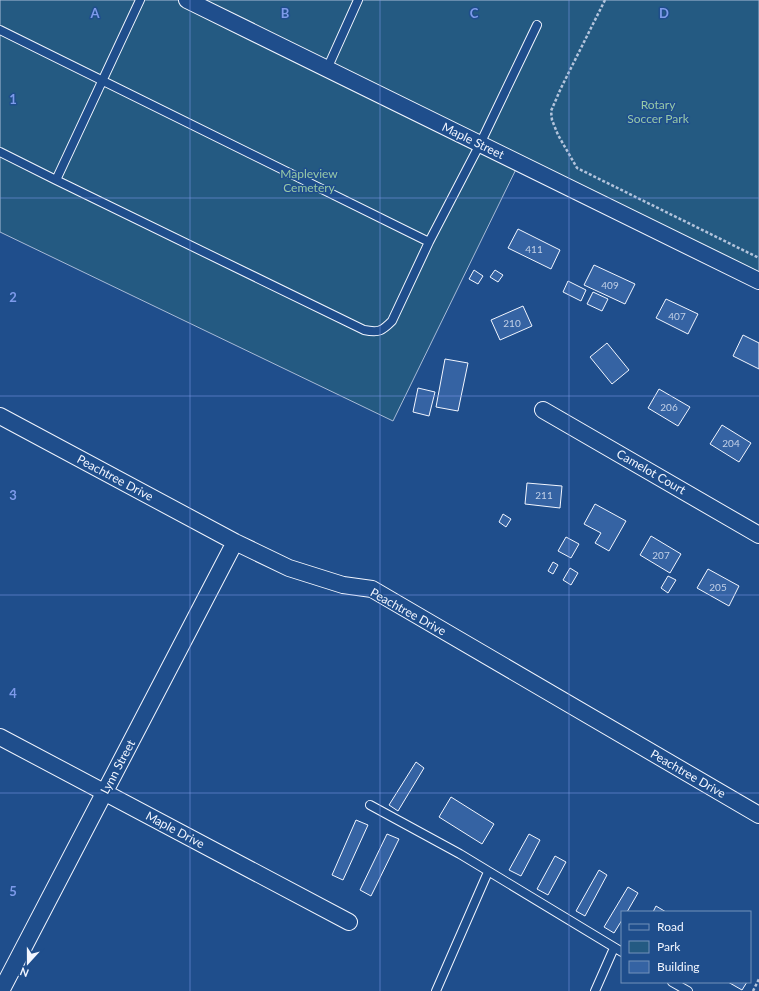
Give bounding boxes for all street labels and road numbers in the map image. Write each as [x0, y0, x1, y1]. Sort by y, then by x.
street label: Maple Street [440, 119, 507, 162]
street label: Camelot Court [614, 446, 689, 498]
street label: Peachtree Drive [74, 451, 156, 504]
street label: Peachtree Drive [368, 585, 449, 639]
street label: Lynn Street [97, 736, 138, 796]
street label: Peachtree Drive [648, 746, 729, 801]
street label: Maple Drive [143, 808, 207, 851]

